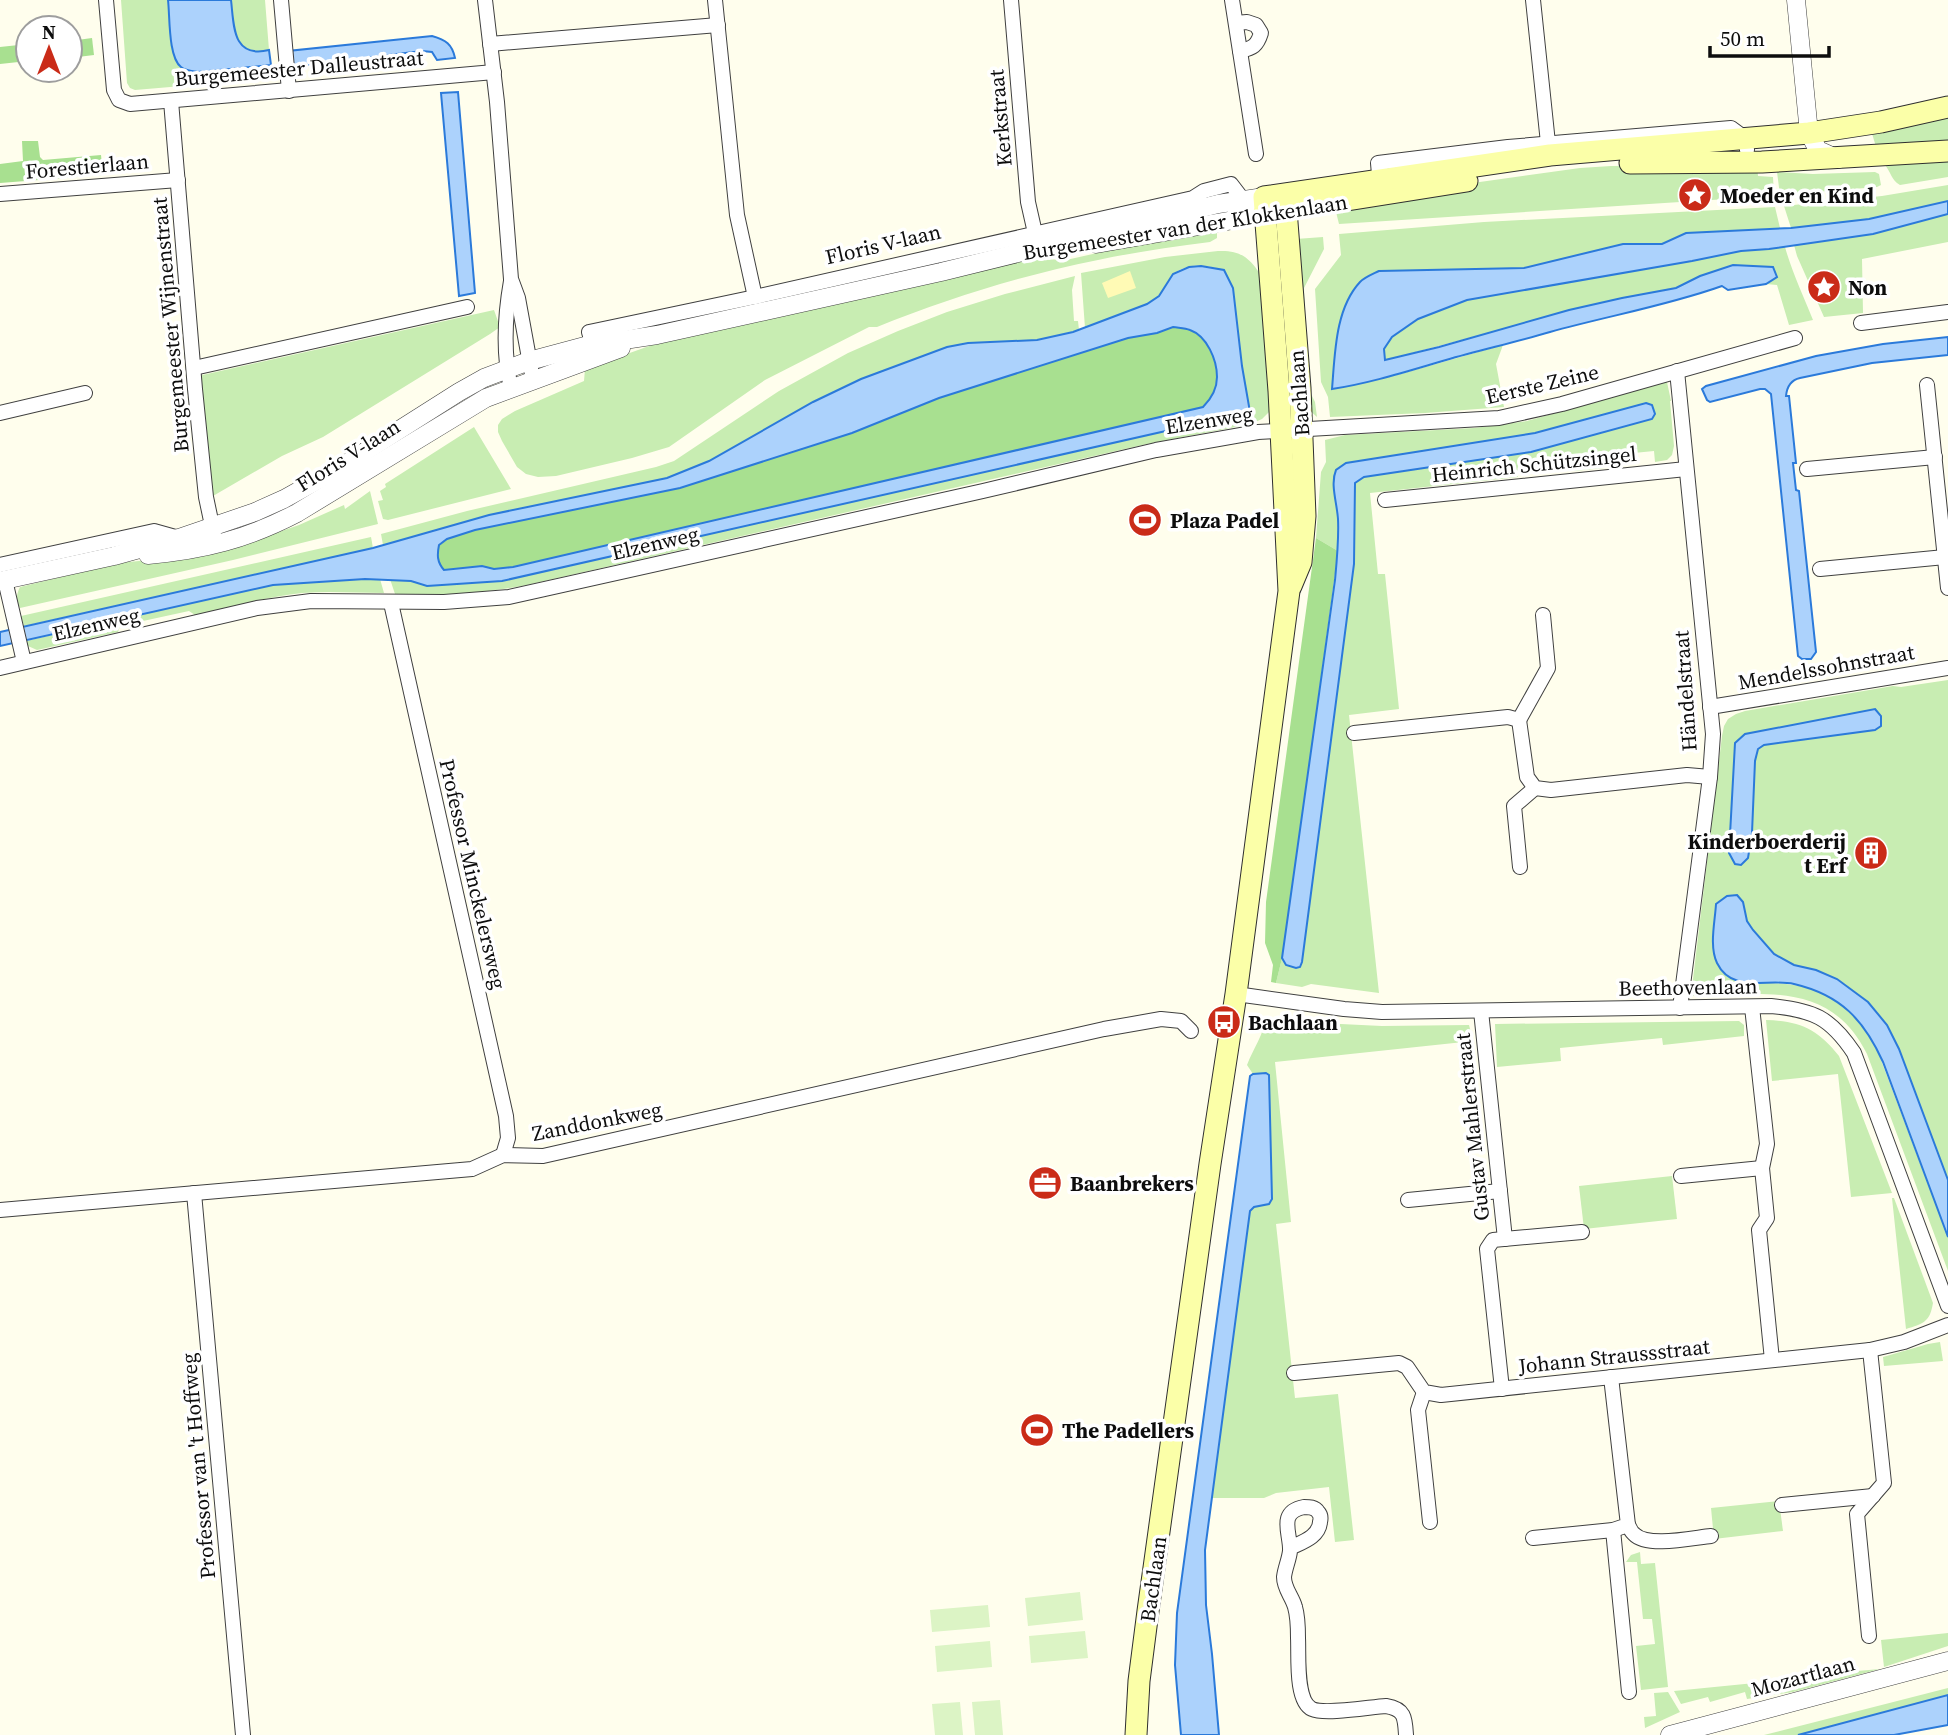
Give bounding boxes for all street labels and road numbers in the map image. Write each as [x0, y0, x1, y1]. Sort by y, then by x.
street label: Burgemeester Dalleustraat [173, 43, 425, 93]
street label: Kerkstraat [981, 68, 1019, 168]
street label: Forestierlaan [24, 146, 150, 186]
street label: Burgemeester van der Klokkenlaan [1021, 187, 1350, 267]
street label: Burgemeester Wijnenstraat [144, 196, 196, 454]
street label: Floris V-laan [822, 217, 944, 271]
street label: Bachlaan [1281, 349, 1316, 437]
street label: Eerste Zeine [1482, 357, 1602, 411]
street label: Elzenweg [1163, 399, 1255, 441]
street label: Floris V-laan [290, 411, 406, 499]
street label: Heinrich Schützsingel [1430, 439, 1638, 489]
street label: Elzenweg [609, 519, 702, 567]
street label: Elzenweg [50, 600, 143, 648]
street label: Händelstraat [1666, 630, 1704, 752]
street label: Mendelssohnstraat [1736, 637, 1916, 697]
street label: Professor Minckelersweg [432, 756, 514, 992]
street label: Beethovenlaan [1618, 971, 1758, 1003]
street label: Gustav Mahlerstraat [1448, 1032, 1496, 1222]
street label: Zanddonkweg [530, 1094, 664, 1148]
street label: Johann Straussstraat [1516, 1332, 1711, 1381]
street label: Professor van 't Hoffweg [174, 1352, 222, 1580]
street label: Bachlaan [1133, 1534, 1173, 1624]
street label: Mozartlaan [1748, 1648, 1858, 1704]

